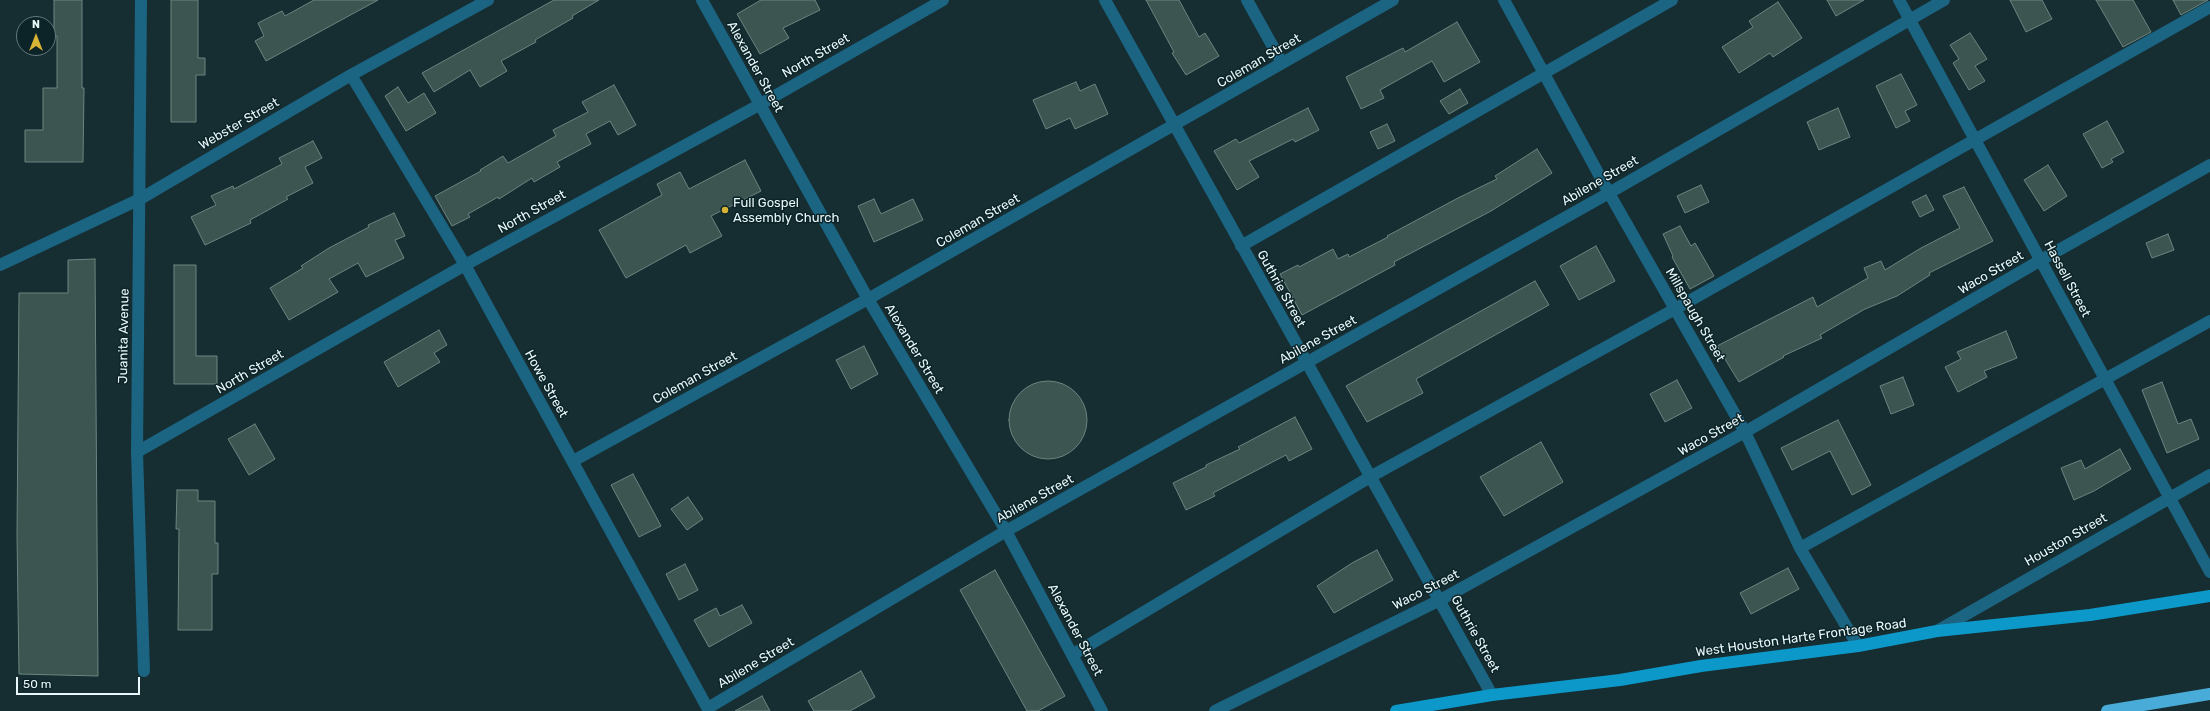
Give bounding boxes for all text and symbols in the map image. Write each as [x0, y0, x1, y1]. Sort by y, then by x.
north arrow [16, 16, 56, 56]
text: N [32, 18, 40, 31]
street label: Alexander Street [724, 19, 786, 115]
street label: North Street [780, 30, 852, 82]
street label: Coleman Street [1214, 31, 1304, 91]
street label: Webster Street [196, 95, 282, 153]
street label: Abilene Street [1559, 153, 1641, 209]
street label: North Street [495, 187, 569, 237]
street label: Coleman Street [933, 191, 1023, 251]
place label: Full Gospel Assembly Church [733, 195, 839, 226]
marker: Full Gospel Assembly Church [720, 205, 730, 215]
street label: Hassell Street [2040, 238, 2094, 320]
street label: Guthrie Street [1253, 248, 1309, 330]
street label: Waco Street [1956, 248, 2026, 298]
street label: Millspaugh Street [1662, 265, 1728, 365]
street label: Juanita Avenue [115, 288, 133, 384]
street label: Alexander Street [881, 301, 947, 397]
street label: Abilene Street [1277, 312, 1359, 368]
street label: North Street [214, 346, 286, 398]
street label: Howe Street [521, 347, 571, 421]
street label: Coleman Street [650, 348, 740, 408]
street label: Waco Street [1675, 411, 1747, 459]
street label: Abilene Street [994, 471, 1076, 527]
street label: Houston Street [2022, 510, 2110, 570]
street label: Waco Street [1390, 567, 1462, 613]
street label: Alexander Street [1044, 581, 1106, 679]
street label: Guthrie Street [1447, 593, 1503, 675]
street label: West Houston Harte Frontage Road [1695, 615, 1907, 661]
street label: Abilene Street [715, 634, 797, 692]
scale bar [18, 669, 142, 695]
text: 50 m [23, 677, 51, 691]

